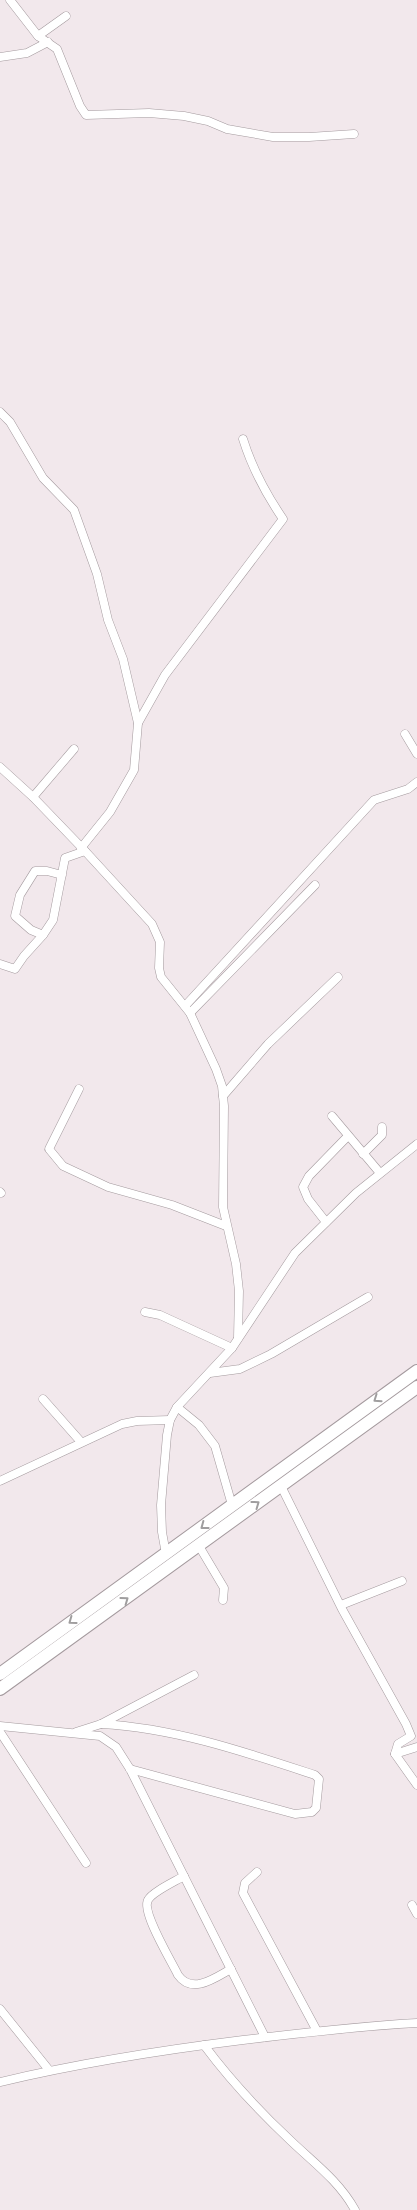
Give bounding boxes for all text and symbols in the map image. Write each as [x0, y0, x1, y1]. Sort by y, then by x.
one-way arrow [373, 1393, 383, 1402]
one-way arrow [250, 1501, 260, 1510]
one-way arrow [200, 1520, 210, 1529]
one-way arrow [119, 1597, 128, 1605]
one-way arrow [68, 1615, 78, 1624]

